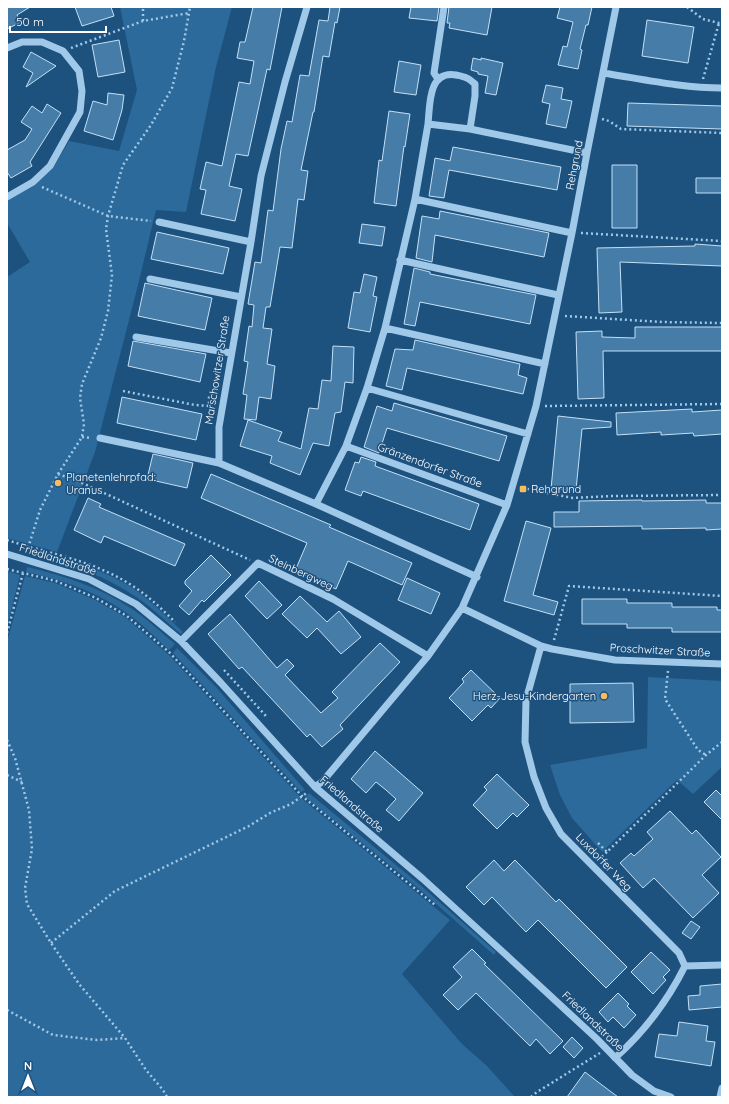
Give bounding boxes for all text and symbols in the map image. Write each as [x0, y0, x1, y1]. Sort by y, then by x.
scale bar [10, 8, 106, 34]
text: 50 m [16, 14, 44, 29]
street label: Rehgrund [562, 139, 586, 191]
street label: Marschowitzer Straße [201, 314, 233, 426]
street label: Gränzendorfer Straße [376, 440, 484, 490]
place label: Planetenlehrpfad: Uranus [66, 470, 156, 497]
marker: Planetenlehrpfad: Uranus [53, 478, 63, 488]
place label: Rehgrund [531, 482, 581, 496]
marker: Rehgrund [518, 484, 528, 494]
street label: Friedlandstraße [18, 540, 98, 578]
street label: Steinbergweg [266, 551, 336, 593]
street label: Proschwitzer Straße [609, 640, 711, 660]
place label: Herz-Jesu-Kindergarten [473, 689, 596, 703]
marker: Herz-Jesu-Kindergarten [599, 691, 609, 701]
street label: Friedlandstraße [317, 772, 387, 836]
street label: Luxdorfer Weg [573, 830, 635, 894]
street label: Friedlandstraße [559, 988, 627, 1054]
north arrow [8, 1056, 48, 1096]
text: N [24, 1059, 32, 1073]

